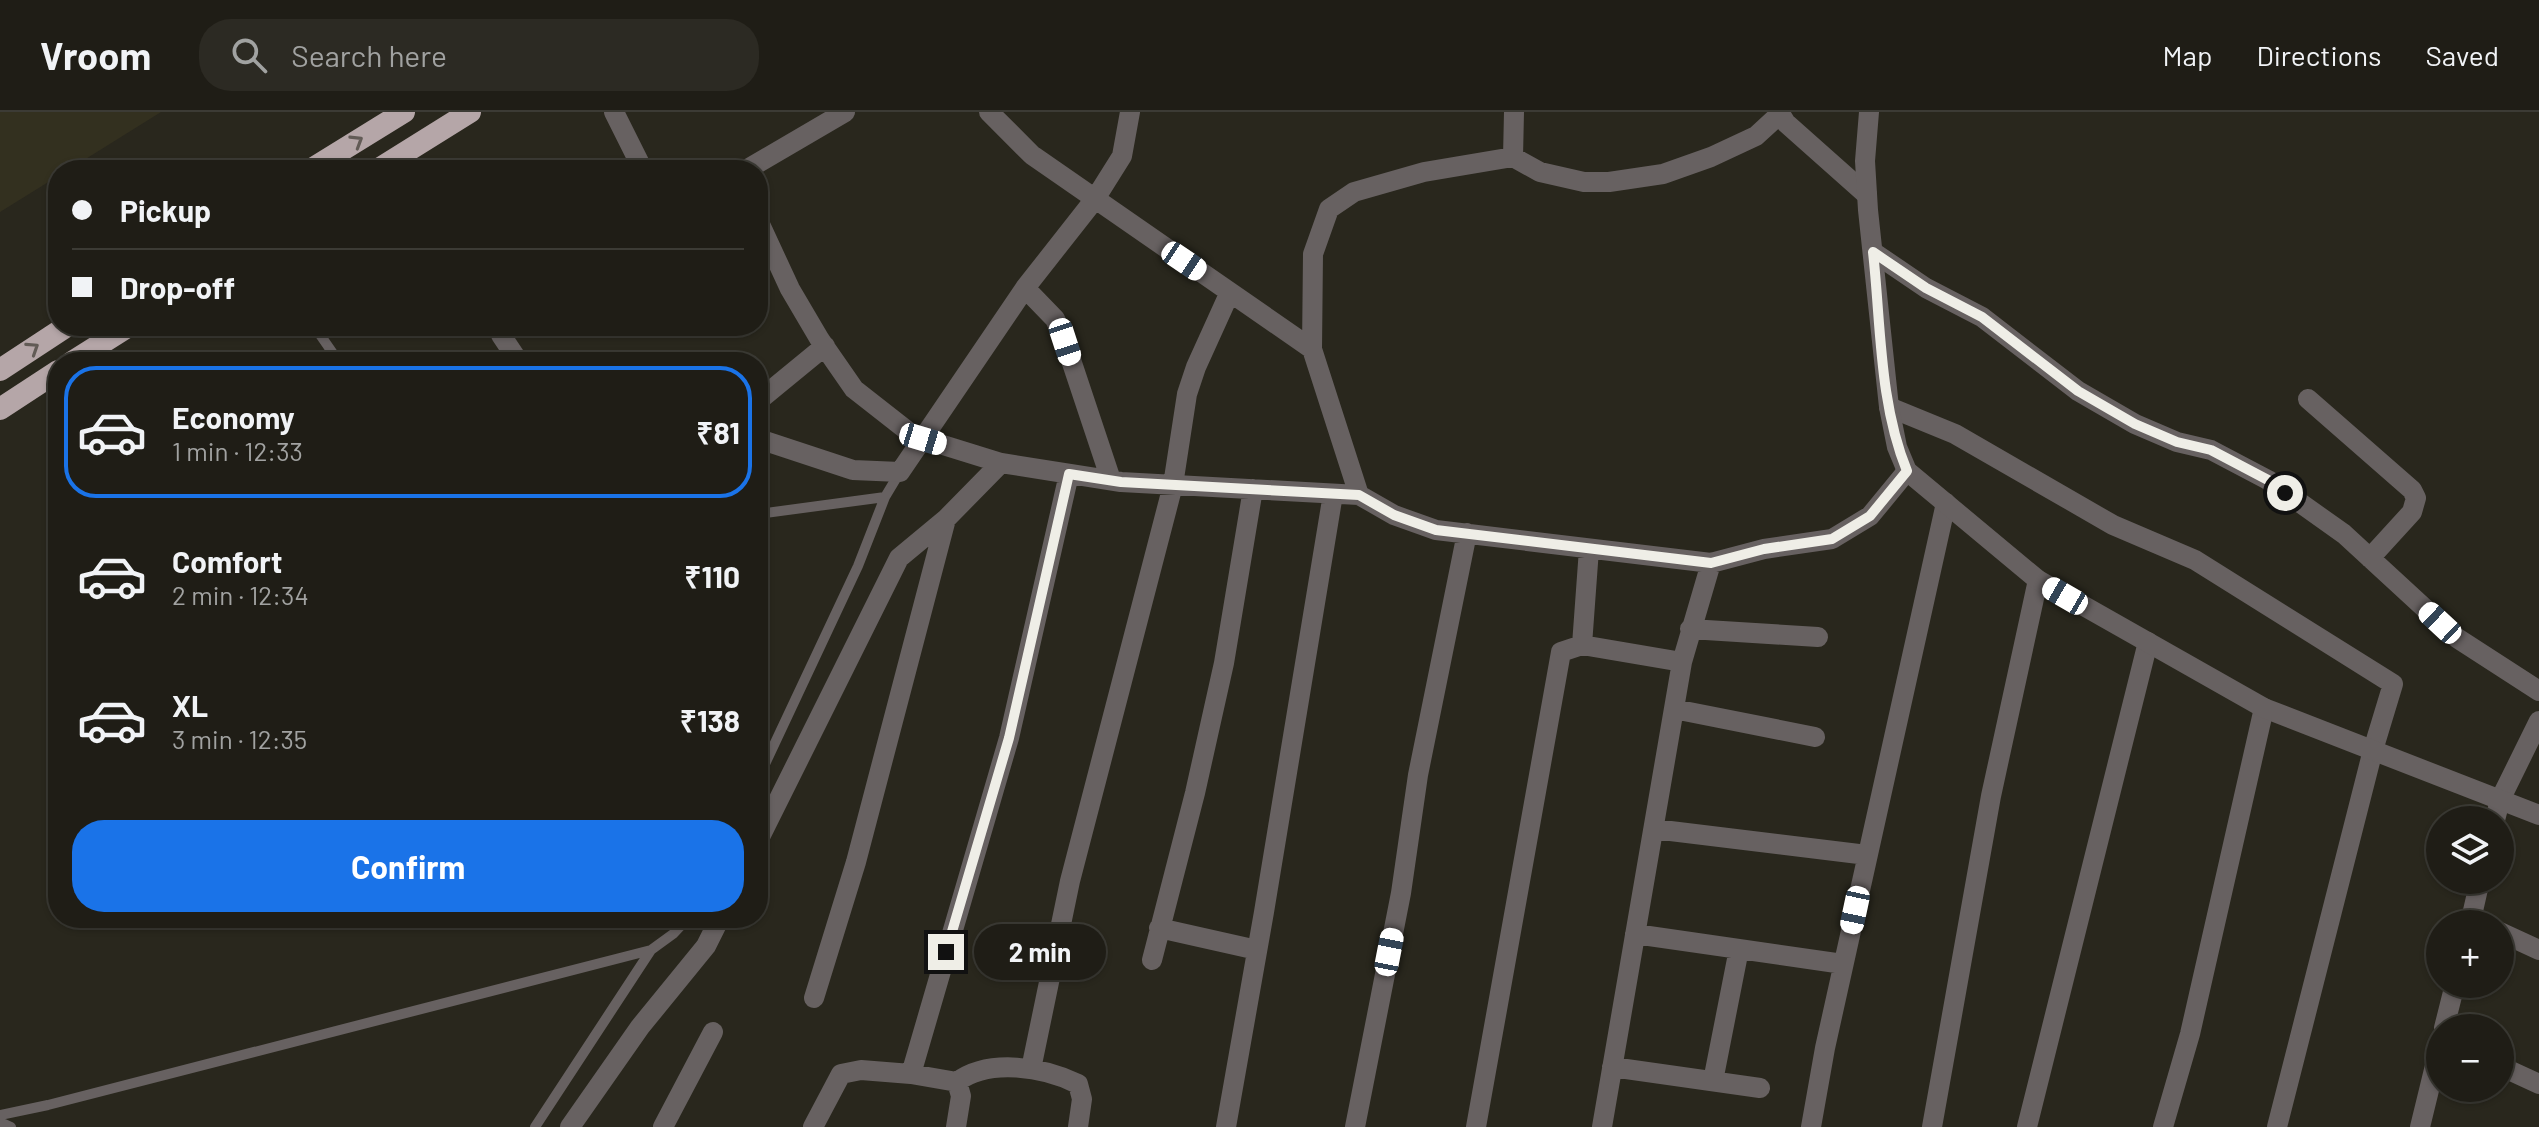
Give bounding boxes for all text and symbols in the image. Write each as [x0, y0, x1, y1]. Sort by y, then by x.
search box [199, 19, 759, 91]
text: Vroom [40, 32, 151, 78]
icon: search [227, 33, 271, 77]
text: Search here [291, 37, 447, 73]
text: Map [2163, 38, 2212, 72]
text: Directions [2256, 38, 2382, 72]
text: Saved [2426, 38, 2499, 72]
one-way arrow [348, 135, 363, 151]
text: Pickup [120, 192, 211, 228]
car [1157, 238, 1211, 284]
text: Drop-off [120, 269, 235, 305]
car [1046, 315, 1084, 369]
one-way arrow [25, 342, 39, 357]
icon: car [76, 396, 148, 468]
text: Economy [172, 399, 295, 435]
text: ₹81 [696, 414, 740, 450]
car [897, 421, 949, 457]
text: 1 min · 12:33 [172, 435, 303, 466]
route start [2267, 475, 2303, 511]
icon: car [76, 540, 148, 612]
text: Comfort [172, 543, 282, 579]
text: ₹110 [684, 558, 740, 594]
car [2038, 574, 2092, 618]
text: 2 min · 12:34 [172, 579, 309, 610]
car [2414, 598, 2466, 648]
icon: car [76, 684, 148, 756]
text: XL [172, 687, 208, 723]
text: ₹138 [680, 702, 740, 738]
text: 3 min · 12:35 [172, 723, 307, 754]
map controls [2426, 806, 2514, 1102]
button: layers [2426, 806, 2514, 894]
button: Confirm [72, 820, 744, 912]
car [1838, 884, 1872, 936]
button: + [2426, 910, 2514, 998]
callout: 2 min [974, 924, 1106, 980]
car [1373, 926, 1405, 978]
route end [928, 934, 964, 970]
text: 2 min [1009, 936, 1071, 967]
button: − [2426, 1014, 2514, 1102]

